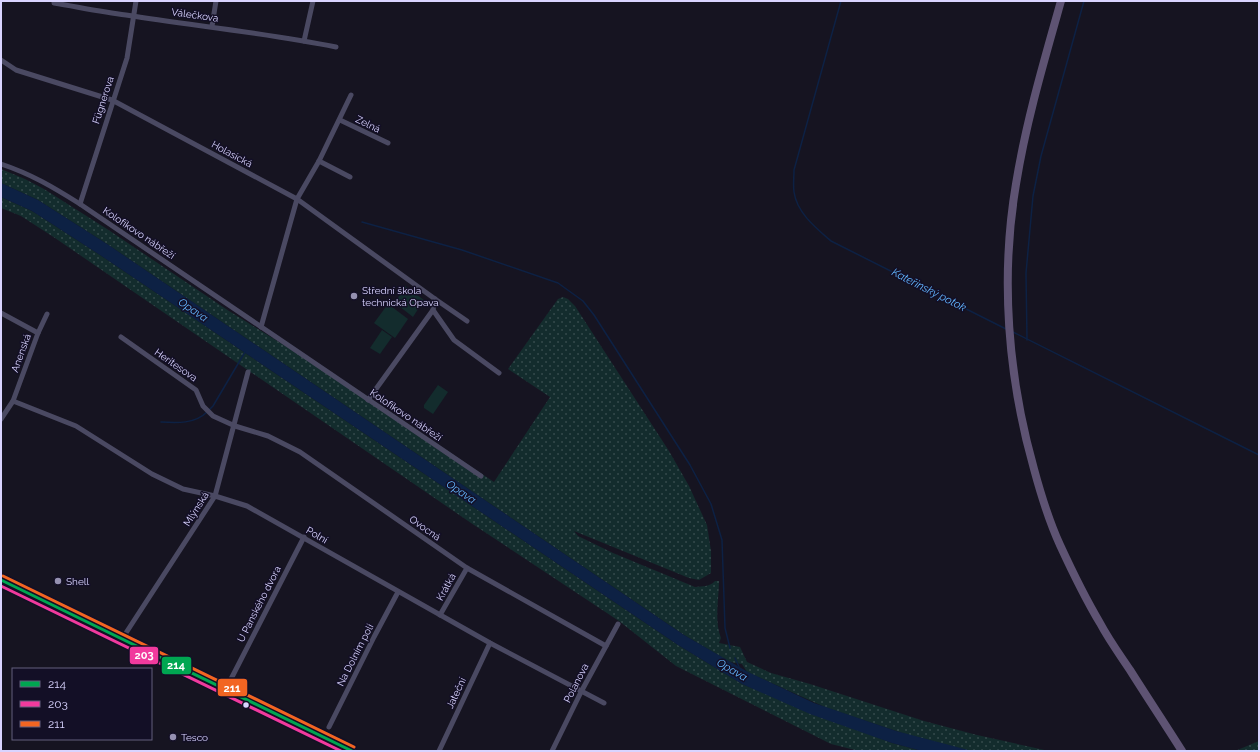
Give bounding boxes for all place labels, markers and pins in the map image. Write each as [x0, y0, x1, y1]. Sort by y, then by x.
place label: Střední škola technická Opava [362, 285, 439, 308]
marker: Střední škola technická Opava [349, 291, 359, 301]
marker: Shell [53, 576, 63, 586]
place label: Shell [66, 576, 89, 587]
unlabelled marker [241, 700, 251, 710]
marker: Tesco [168, 732, 178, 742]
place label: Tesco [181, 732, 208, 743]

